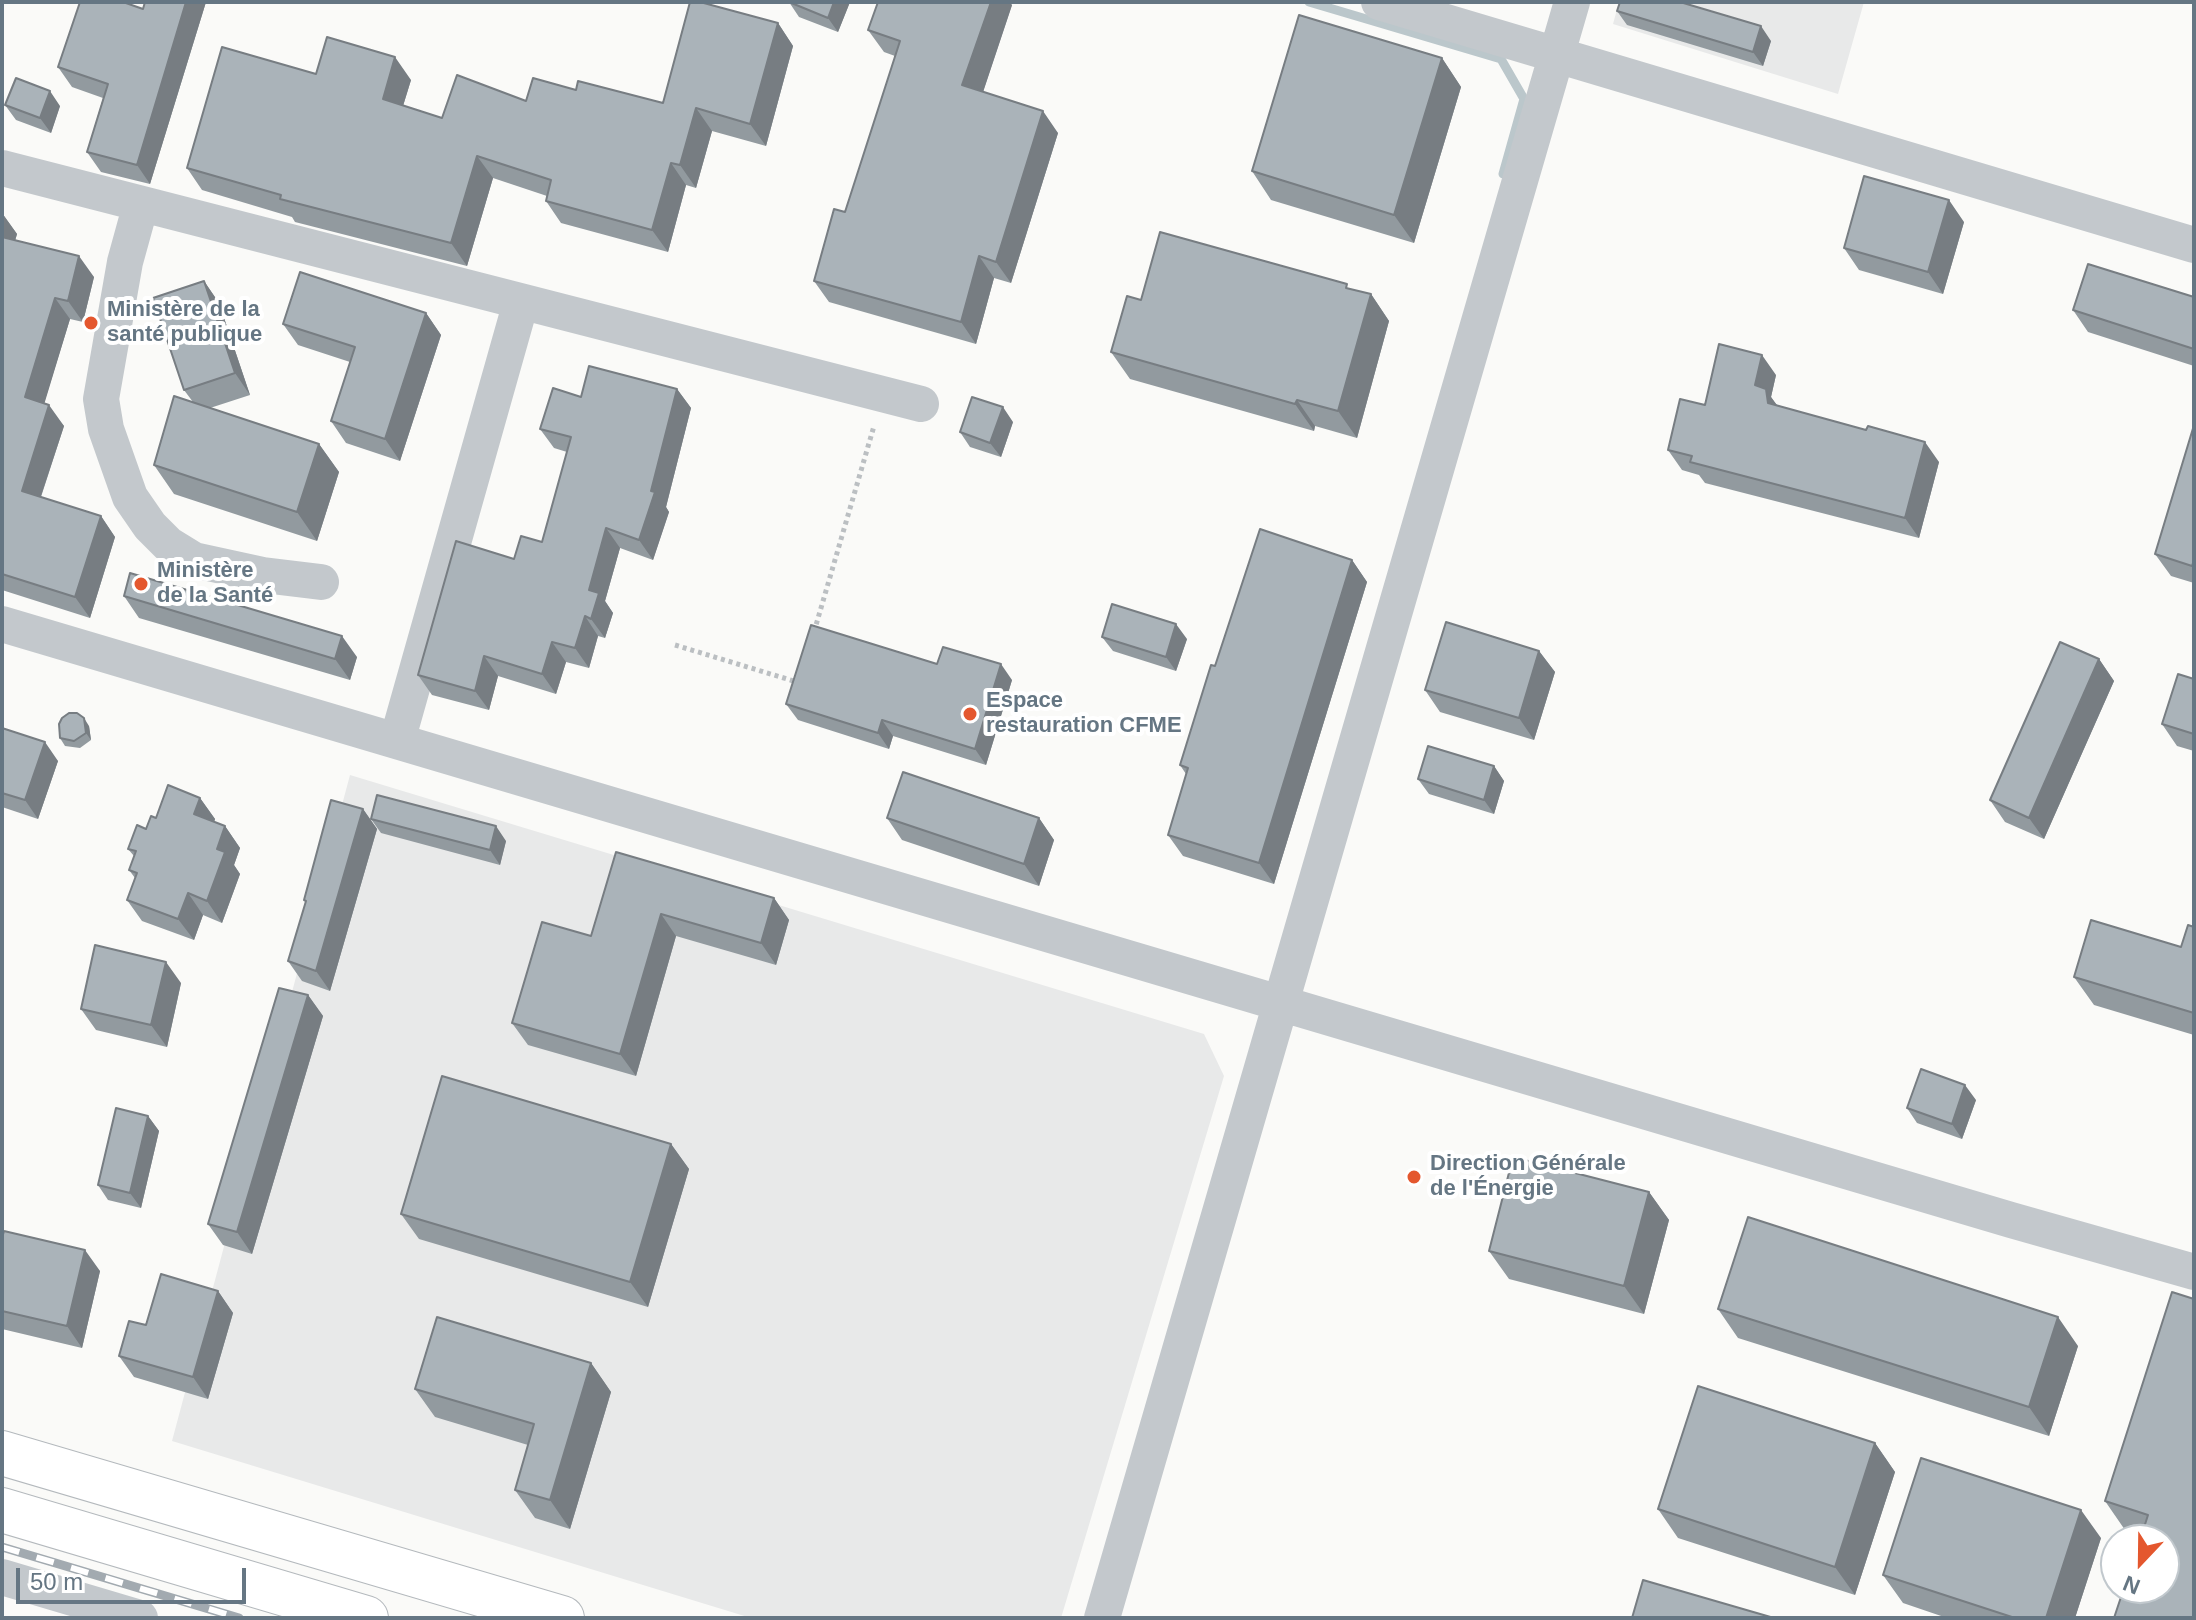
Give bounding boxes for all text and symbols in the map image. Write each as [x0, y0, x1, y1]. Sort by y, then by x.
place label: Ministère de la santé publique [107, 297, 262, 348]
marker: Ministère de la santé publique [82, 314, 100, 332]
place label: Ministère de la Santé [157, 558, 273, 610]
marker: Ministère de la Santé [132, 575, 150, 593]
place label: Espace restauration CFME [986, 688, 1182, 740]
marker: Espace restauration CFME [961, 705, 979, 723]
place label: Direction Générale de l'Énergie [1430, 1151, 1626, 1202]
marker: Direction Générale de l'Énergie [1405, 1168, 1423, 1186]
north arrow [2100, 1524, 2180, 1604]
scale bar [20, 1552, 250, 1602]
text: 50 m [30, 1568, 83, 1595]
text: N [2120, 1570, 2144, 1599]

